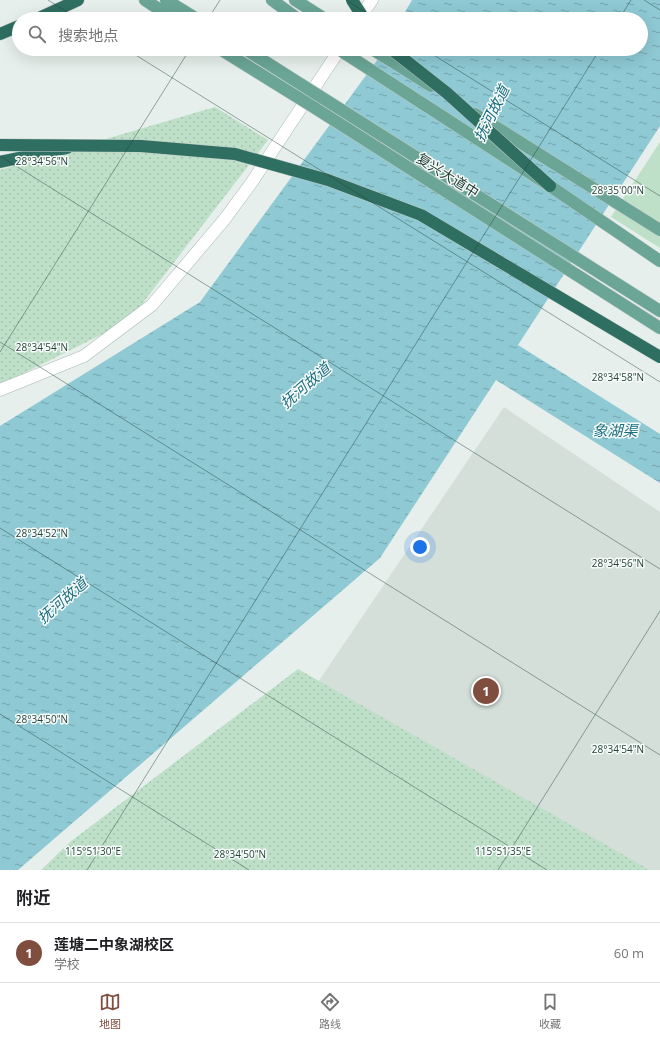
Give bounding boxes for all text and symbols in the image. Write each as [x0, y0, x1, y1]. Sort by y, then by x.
search box [12, 12, 648, 56]
icon: search [26, 23, 48, 45]
text: 搜索地点 [58, 25, 118, 45]
water label: 抚河故道 [469, 80, 514, 144]
street label: 复兴大道中 [413, 148, 483, 202]
text: 28°34'56"N [16, 154, 68, 168]
text: 28°35'00"N [592, 183, 644, 197]
text: 28°34'54"N [16, 340, 68, 354]
water label: 抚河故道 [276, 356, 336, 412]
text: 28°34'58"N [592, 370, 644, 384]
water label: 象湖渠 [592, 420, 639, 440]
text: 28°34'52"N [16, 526, 68, 540]
your location [410, 537, 430, 557]
text: 28°34'56"N [592, 556, 644, 570]
water label: 抚河故道 [33, 571, 93, 627]
pin: 1 [473, 676, 499, 706]
text: 28°34'50"N [16, 712, 68, 726]
text: 28°34'54"N [592, 742, 644, 756]
text: 115°51'30"E [65, 844, 121, 858]
text: 115°51'35"E [475, 844, 531, 858]
text: 28°34'50"N [214, 847, 266, 861]
text: 附近 [16, 886, 50, 909]
text: 莲塘二中象湖校区 [54, 934, 174, 954]
text: 1 [25, 944, 33, 962]
text: 60 m [614, 944, 644, 962]
text: 学校 [54, 955, 80, 973]
tab: 地图 [99, 991, 121, 1031]
tab: 路线 [319, 991, 341, 1031]
tab: 收藏 [539, 991, 561, 1031]

